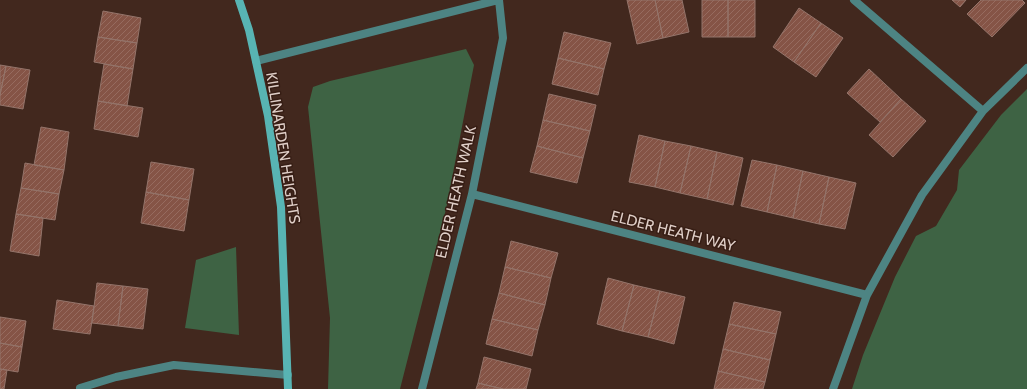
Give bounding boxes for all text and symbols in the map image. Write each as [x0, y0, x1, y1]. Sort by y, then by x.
street label: KILLINARDEN HEIGHTS [262, 71, 304, 225]
street label: ELDER HEATH WALK [432, 123, 480, 260]
street label: ELDER HEATH WAY [609, 207, 737, 255]

